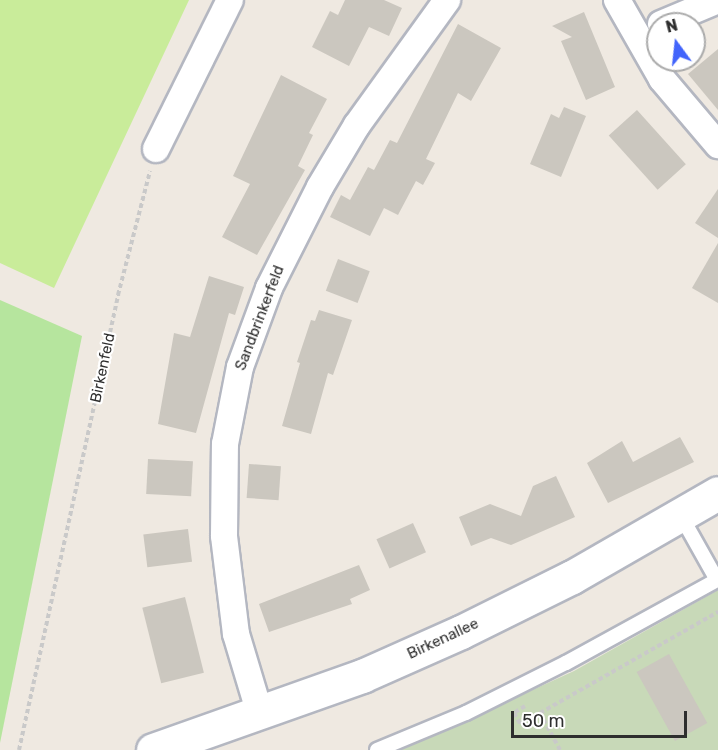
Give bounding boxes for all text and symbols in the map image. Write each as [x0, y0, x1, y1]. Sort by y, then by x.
north arrow [646, 12, 706, 72]
text: N [664, 15, 680, 37]
street label: Sandbrinkerfeld [232, 263, 288, 373]
street label: Birkenfeld [87, 332, 119, 404]
street label: Birkenallee [404, 615, 482, 663]
scale bar [514, 699, 690, 737]
text: 50 m [522, 710, 565, 732]

